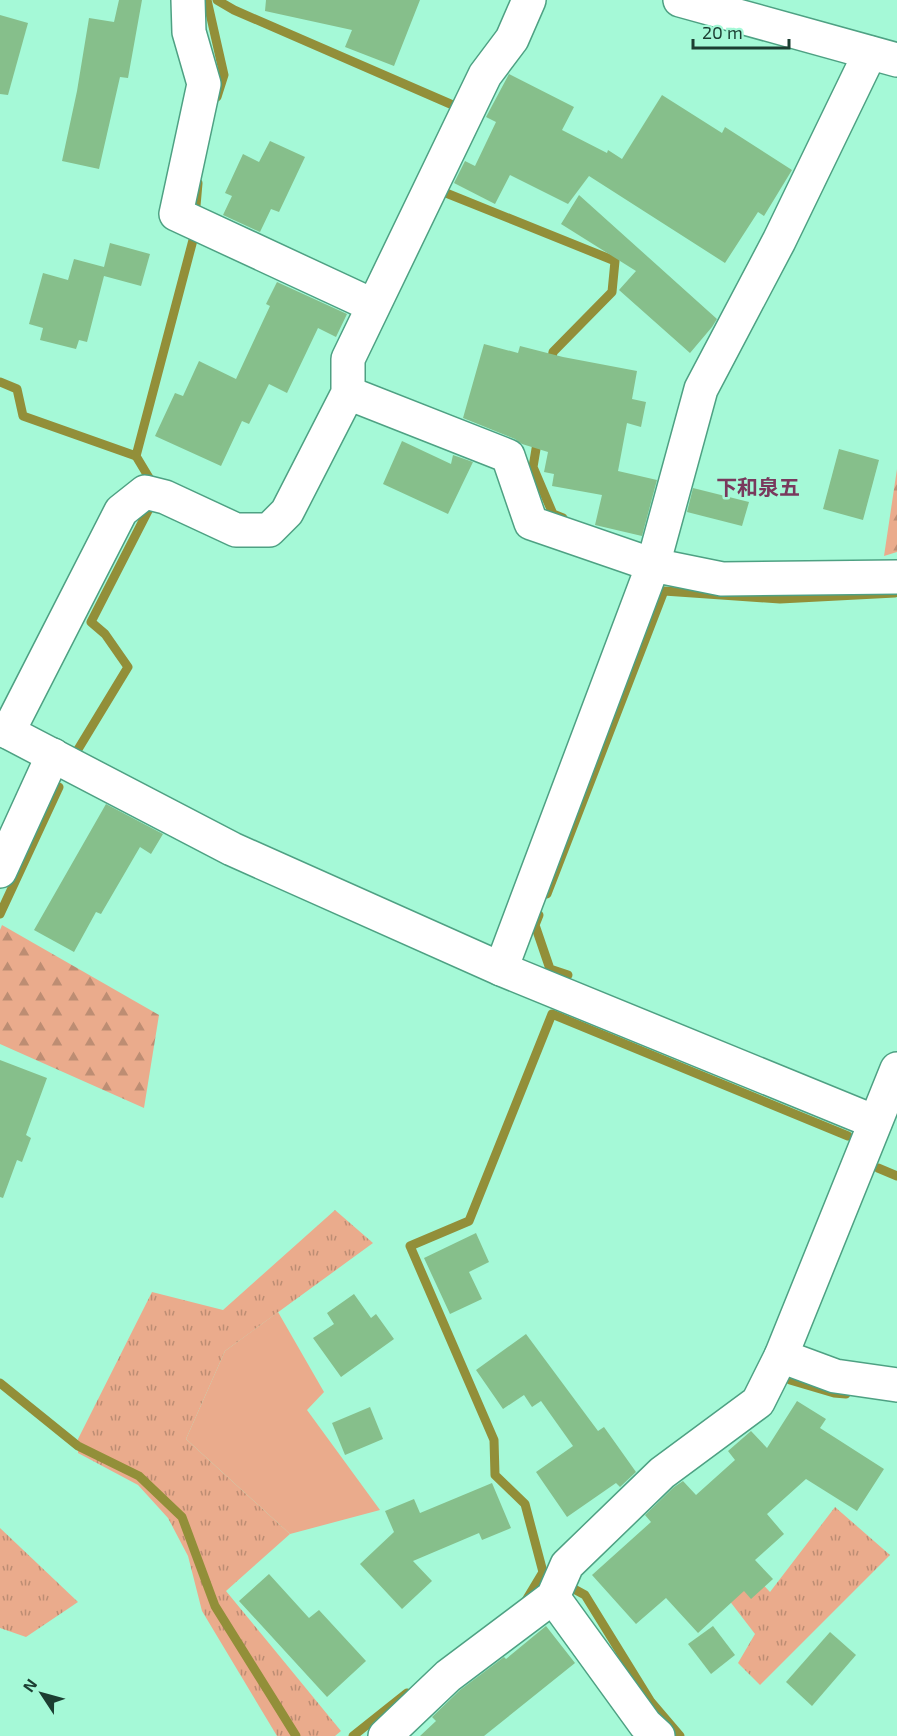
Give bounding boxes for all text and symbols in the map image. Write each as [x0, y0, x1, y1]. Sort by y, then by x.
scale bar [693, 12, 789, 50]
text: 20 m [702, 21, 743, 43]
district label: 下和泉五 [716, 474, 800, 499]
north arrow [12, 1664, 72, 1724]
text: N [18, 1675, 41, 1695]

